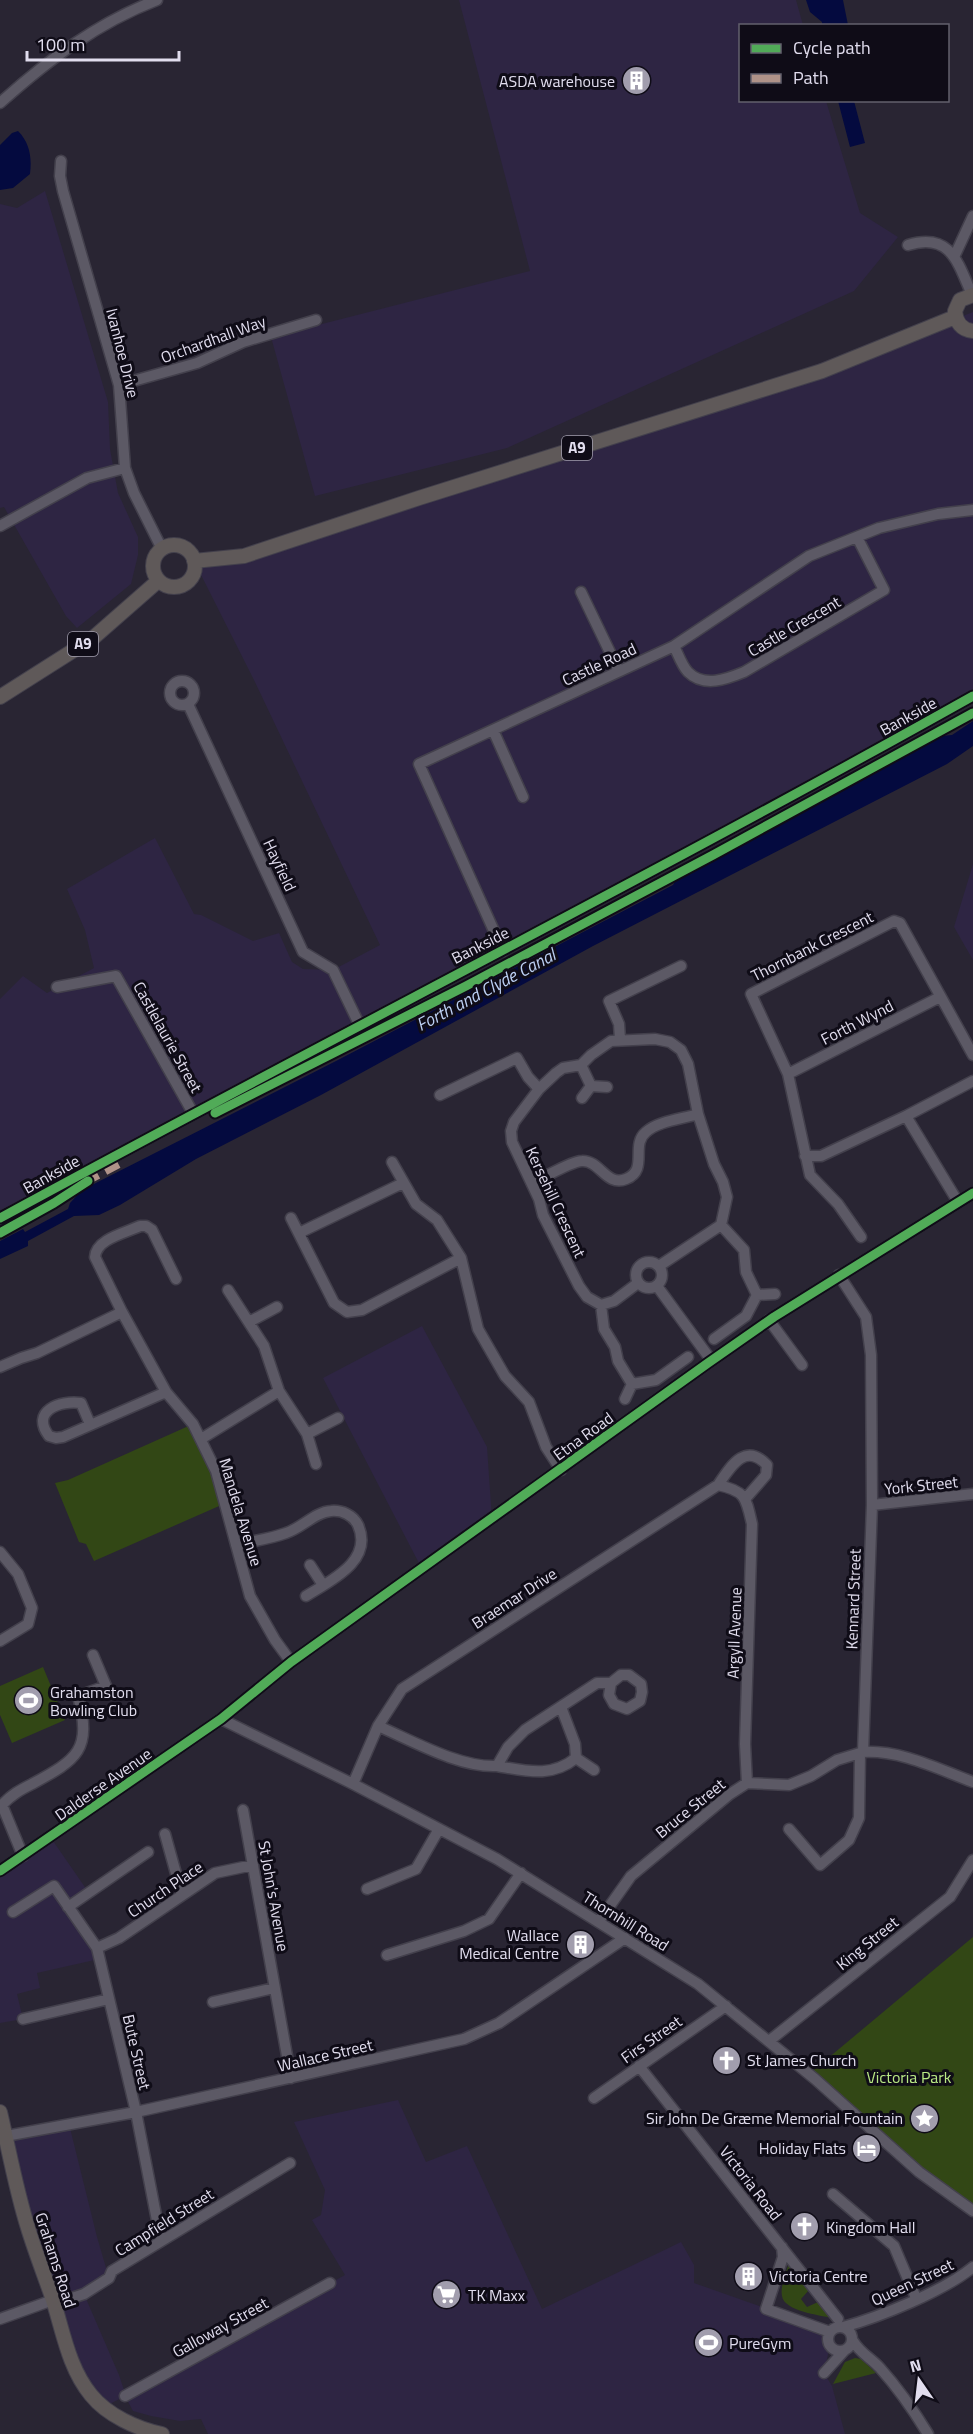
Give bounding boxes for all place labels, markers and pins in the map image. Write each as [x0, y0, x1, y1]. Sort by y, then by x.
building icon: ASDA warehouse [620, 65, 652, 97]
place label: ASDA warehouse [499, 69, 615, 93]
place label: Grahamston Bowling Club [50, 1680, 137, 1722]
sports icon: Grahamston Bowling Club [13, 1685, 45, 1717]
place label: Wallace Medical Centre [459, 1923, 559, 1965]
building icon: Wallace Medical Centre [564, 1928, 596, 1960]
church icon: St James Church [710, 2044, 742, 2076]
place label: St James Church [747, 2048, 856, 2072]
place icon: Sir John De Græme Memorial Fountain [908, 2102, 940, 2134]
place label: Sir John De Græme Memorial Fountain [646, 2106, 903, 2130]
hotel icon: Holiday Flats [851, 2132, 883, 2164]
place label: Holiday Flats [759, 2136, 846, 2160]
church icon: Kingdom Hall [789, 2211, 821, 2243]
place label: Kingdom Hall [826, 2215, 915, 2239]
building icon: Victoria Centre [732, 2260, 764, 2292]
place label: Victoria Centre [769, 2264, 868, 2288]
supermarket icon: TK Maxx [431, 2279, 463, 2311]
place label: TK Maxx [468, 2283, 525, 2307]
sports icon: PureGym [692, 2327, 724, 2359]
place label: PureGym [729, 2331, 791, 2355]

